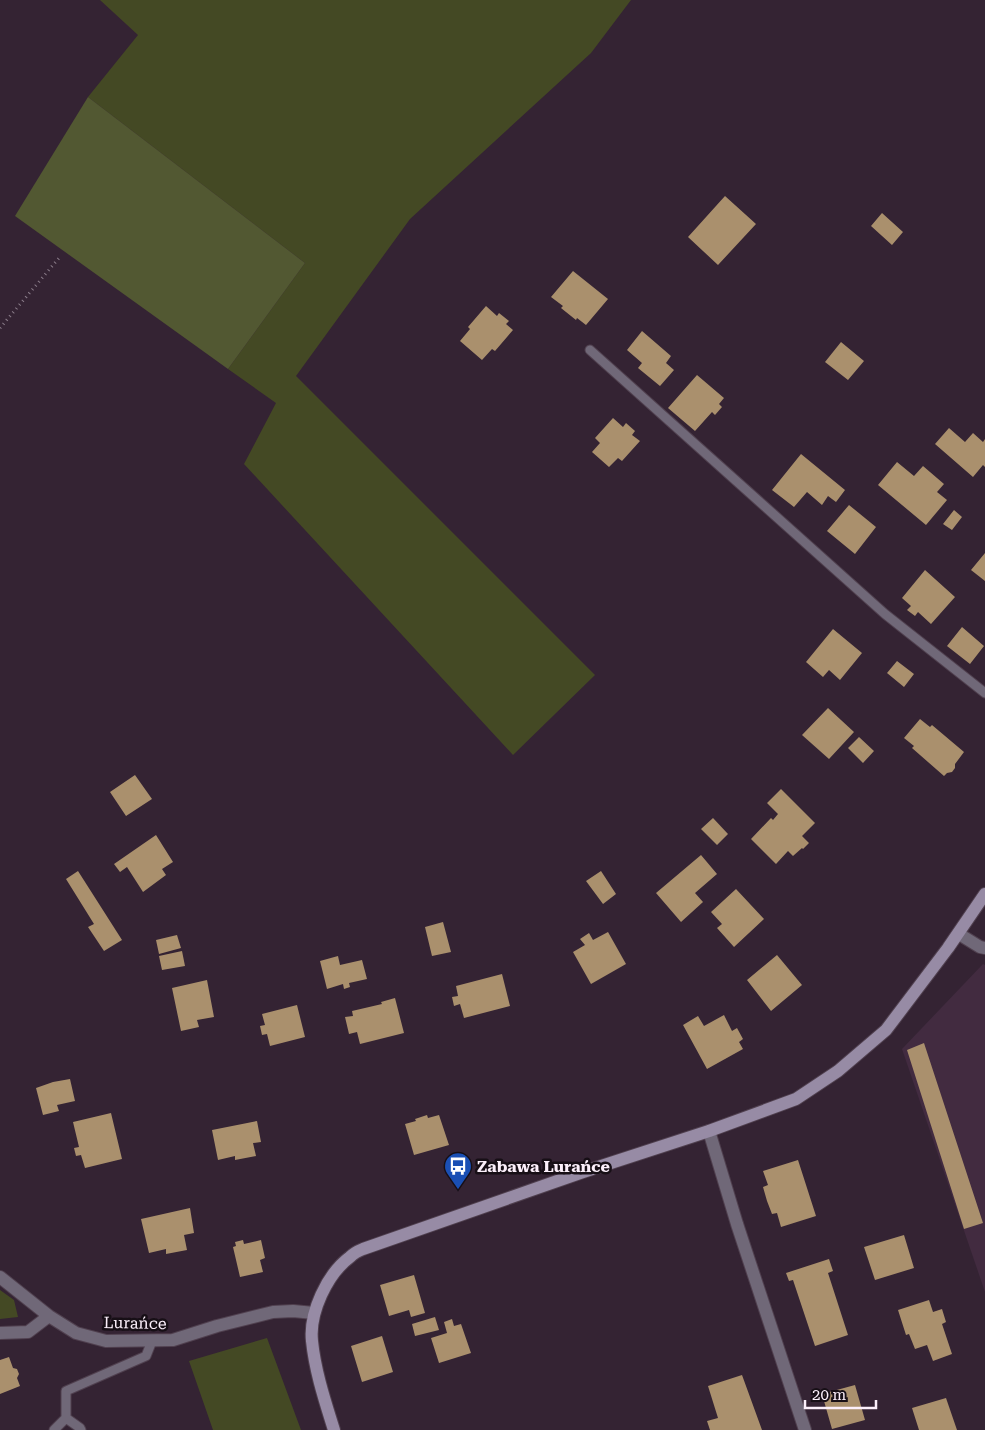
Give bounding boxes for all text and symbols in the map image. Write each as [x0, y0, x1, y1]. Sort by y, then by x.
bus stop icon: Zabawa Lurańce [443, 1151, 473, 1190]
place label: Zabawa Lurańce [477, 1157, 610, 1176]
street label: Lurańce [103, 1313, 167, 1333]
scale bar [805, 1378, 876, 1410]
text: 20 m [812, 1386, 847, 1404]

